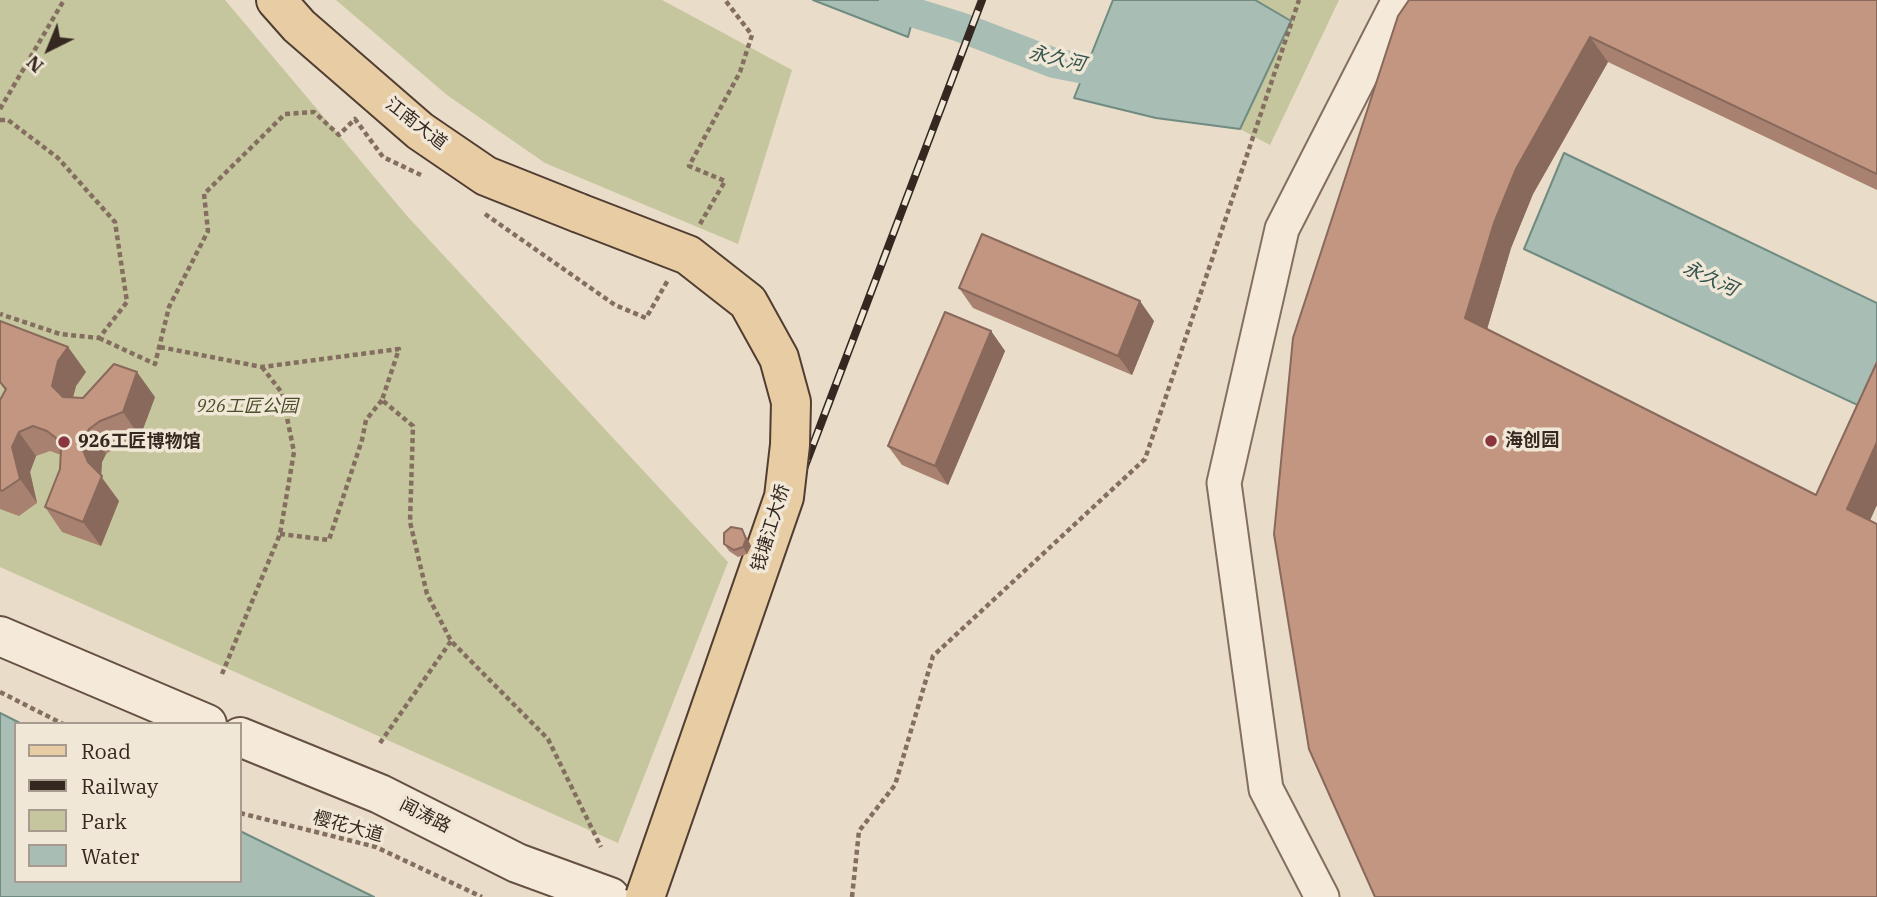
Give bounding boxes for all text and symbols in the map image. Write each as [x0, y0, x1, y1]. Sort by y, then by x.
north arrow [14, 14, 84, 84]
water label: 永久河 [1027, 41, 1087, 77]
text: N [21, 50, 48, 78]
street label: 江南大道 [381, 93, 451, 155]
water label: 永久河 [1679, 257, 1741, 301]
park label: 926工匠公园 [196, 396, 298, 418]
place label: 海创园 [1505, 430, 1559, 452]
place label: 926工匠博物馆 [78, 431, 200, 453]
marker: 海创园 [1483, 433, 1499, 449]
marker: 926工匠博物馆 [56, 434, 72, 450]
street label: 钱塘江大桥 [748, 482, 794, 574]
legend [14, 722, 242, 883]
text: Road [81, 737, 131, 765]
text: Railway [81, 772, 158, 800]
street label: 闻涛路 [396, 794, 454, 838]
text: Park [81, 807, 127, 835]
street label: 樱花大道 [310, 807, 386, 847]
text: Water [81, 842, 139, 870]

